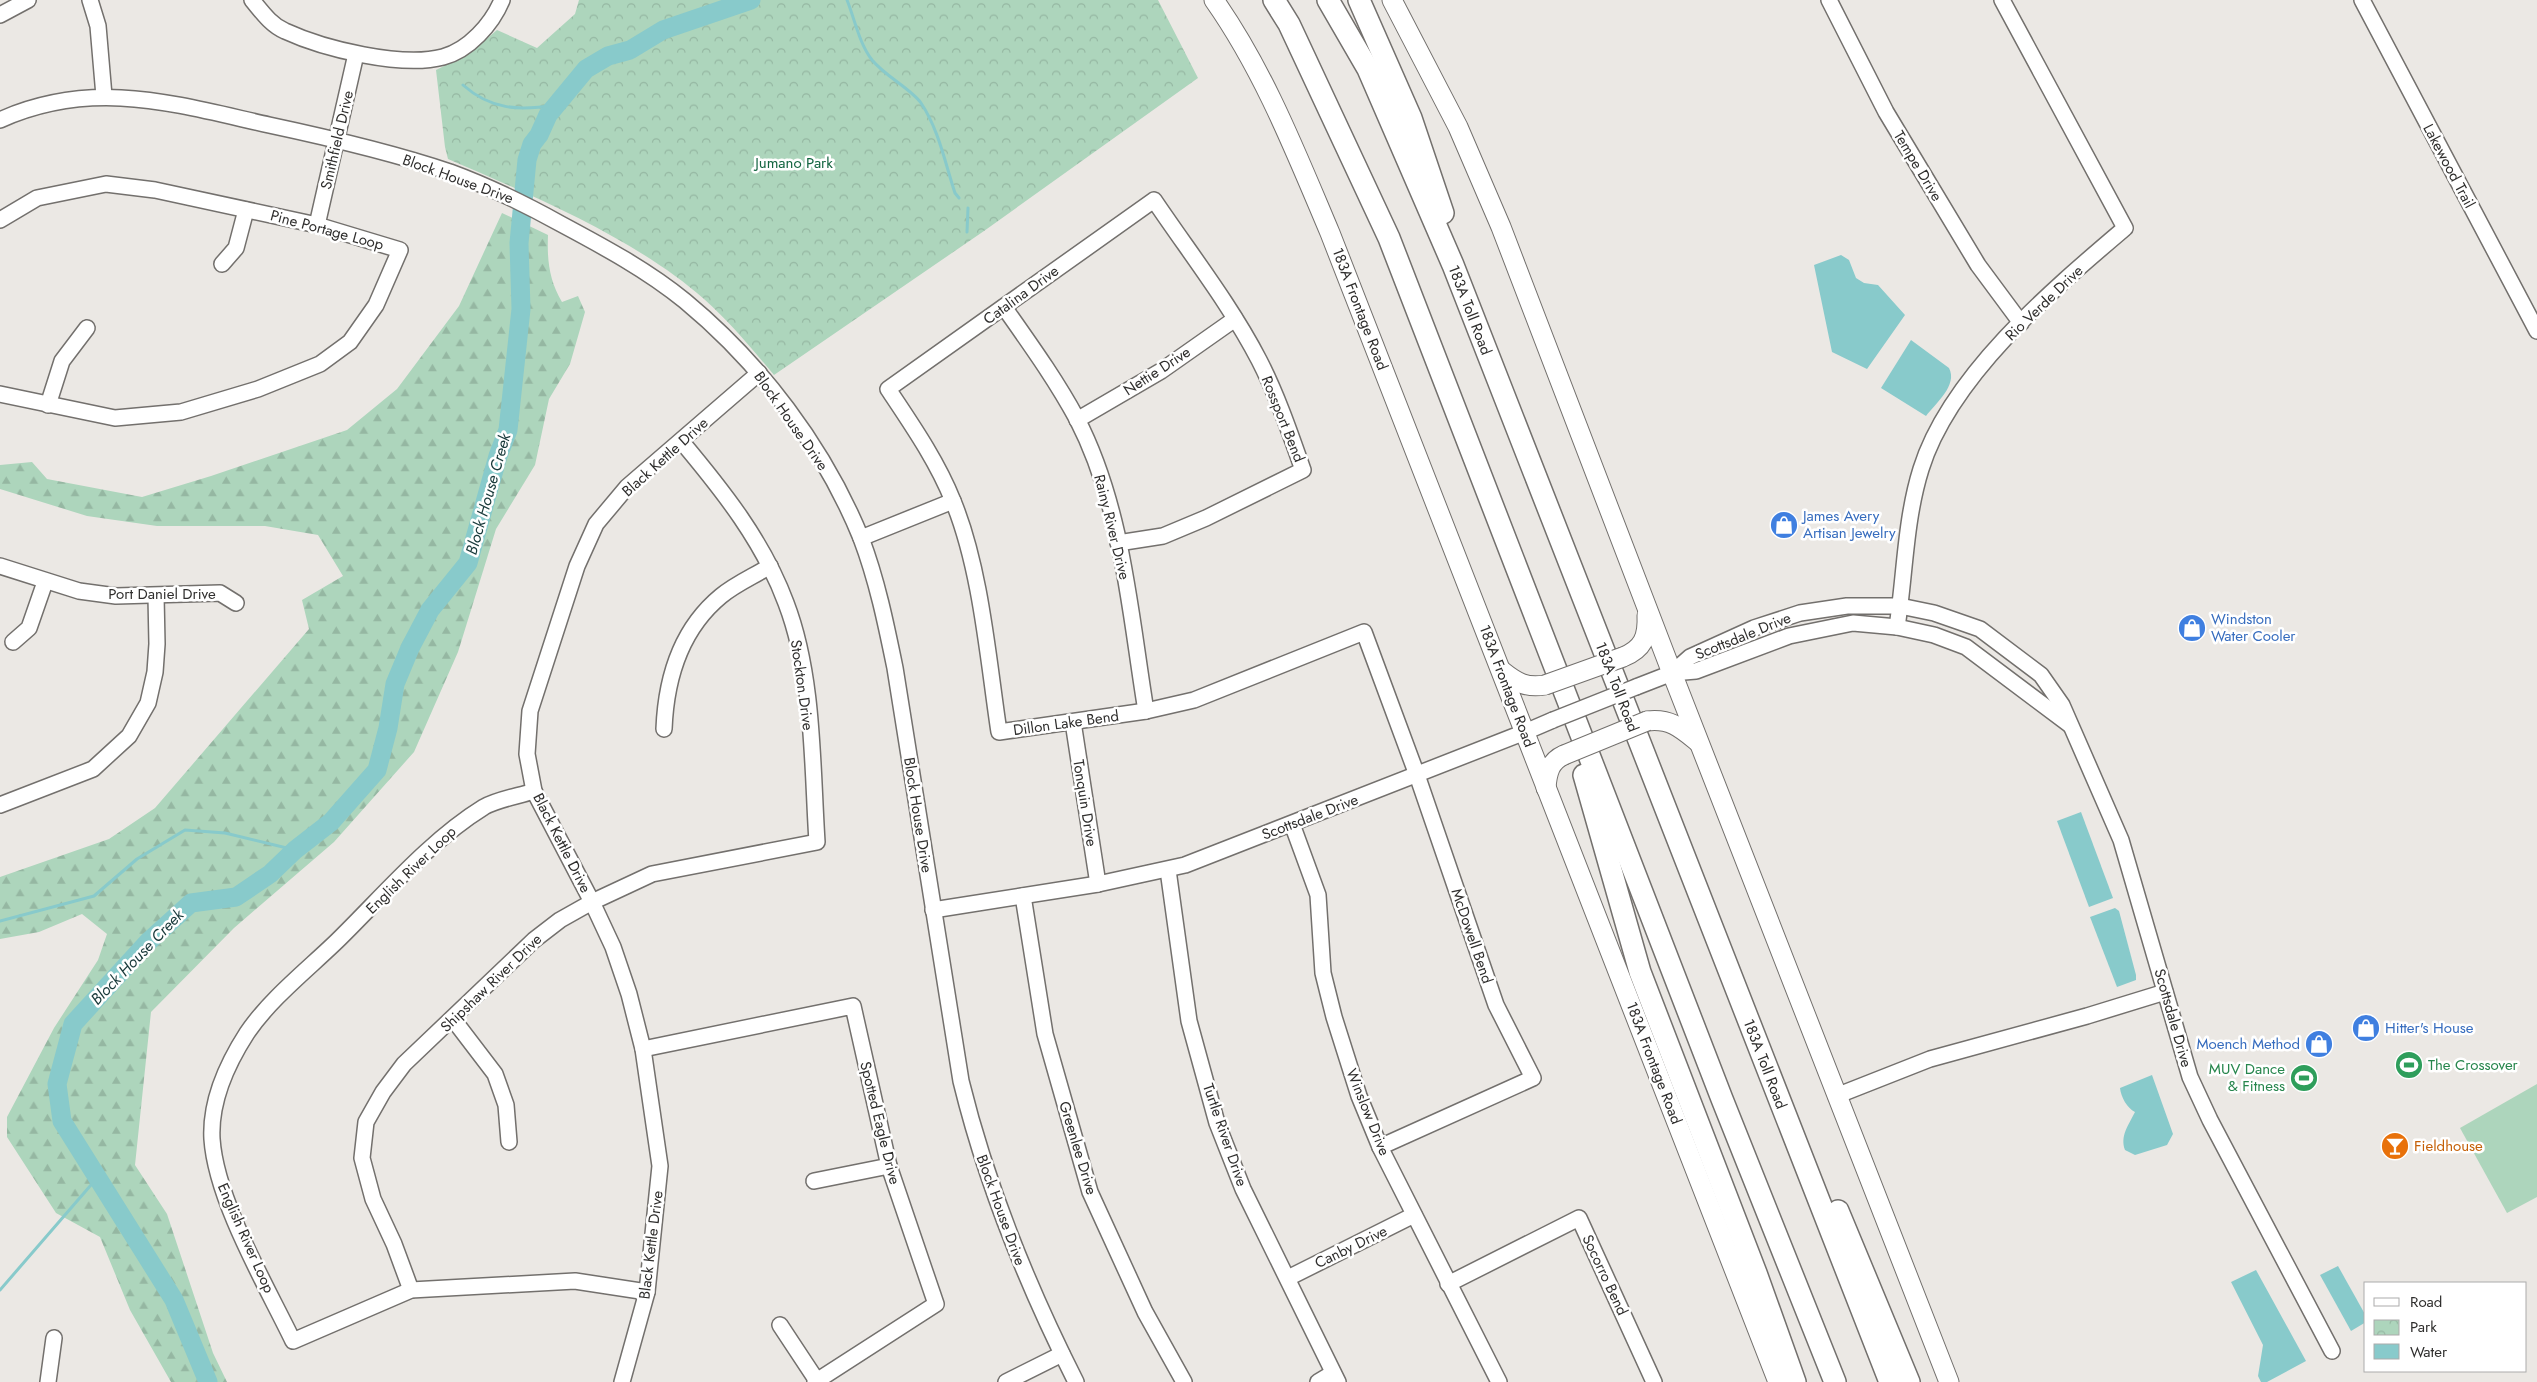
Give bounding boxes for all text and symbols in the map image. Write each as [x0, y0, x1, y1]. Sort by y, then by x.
street label: Smithfield Drive [315, 88, 359, 192]
street label: Lakewood Trail [2418, 120, 2480, 212]
street label: Tempe Drive [1888, 126, 1948, 206]
street label: Block House Drive [399, 149, 517, 209]
park label: Jumano Park [753, 152, 833, 174]
street label: Pine Portage Loop [268, 204, 387, 256]
street label: 183A Frontage Road [1327, 245, 1393, 373]
street label: Catalina Drive [979, 260, 1064, 330]
street label: Rio Verde Drive [2000, 260, 2088, 346]
street label: 183A Toll Road [1443, 262, 1497, 358]
street label: Nettie Drive [1119, 341, 1195, 401]
street label: Block House Drive [749, 367, 834, 475]
street label: Rossport Bend [1256, 373, 1310, 465]
street label: Black Kettle Drive [617, 412, 713, 502]
water label: Block House Creek [460, 430, 517, 557]
street label: Rainy River Drive [1088, 472, 1136, 582]
place label: James Avery Artisan Jewelry [1801, 505, 1896, 544]
shop icon: James Avery Artisan Jewelry [1769, 510, 1799, 540]
street label: Port Daniel Drive [108, 583, 216, 605]
street label: Scottsdale Drive [1692, 607, 1794, 665]
place label: Windston Water Cooler [2211, 608, 2296, 647]
shop icon: Windston Water Cooler [2177, 613, 2207, 643]
street label: 183A Frontage Road [1474, 622, 1540, 750]
street label: Stockton Drive [785, 638, 819, 732]
street label: 183A Toll Road [1590, 639, 1644, 735]
street label: Dillon Lake Bend [1012, 705, 1120, 741]
street label: Block House Drive [898, 756, 938, 875]
street label: Tonquin Drive [1067, 758, 1103, 848]
street label: Scottsdale Drive [1259, 788, 1362, 845]
street label: Black Kettle Drive [527, 789, 597, 897]
street label: English River Loop [361, 821, 461, 919]
street label: McDowell Bend [1445, 886, 1499, 986]
water label: Block House Creek [85, 903, 190, 1010]
street label: Shipshaw River Drive [435, 928, 547, 1037]
street label: Scottsdale Drive [2148, 966, 2198, 1070]
street label: 183A Frontage Road [1621, 999, 1687, 1127]
shop icon: Hitter's House [2351, 1013, 2381, 1043]
street label: 183A Toll Road [1738, 1016, 1792, 1112]
place label: Hitter's House [2385, 1017, 2474, 1039]
shop icon: Moench Method [2304, 1029, 2334, 1059]
place label: Moench Method [2196, 1033, 2300, 1055]
sports icon: The Crossover [2394, 1050, 2424, 1080]
place label: The Crossover [2428, 1054, 2519, 1076]
place label: MUV Dance & Fitness [2209, 1058, 2285, 1097]
street label: Spotted Eagle Drive [854, 1059, 906, 1187]
sports icon: MUV Dance & Fitness [2289, 1063, 2319, 1093]
street label: Winslow Drive [1341, 1065, 1396, 1159]
street label: Turtle River Drive [1197, 1081, 1253, 1190]
street label: Greenlee Drive [1053, 1099, 1103, 1198]
bar icon: Fieldhouse [2380, 1131, 2410, 1161]
place label: Fieldhouse [2414, 1135, 2483, 1157]
street label: Block House Drive [971, 1151, 1031, 1269]
street label: English River Loop [212, 1180, 280, 1297]
street label: Black Kettle Drive [633, 1189, 669, 1301]
street label: Canby Drive [1311, 1220, 1391, 1274]
street label: Socorro Bend [1577, 1231, 1633, 1319]
legend [2364, 1282, 2527, 1372]
text: Road [2410, 1291, 2442, 1313]
text: Park [2410, 1316, 2437, 1338]
text: Water [2410, 1341, 2448, 1363]

